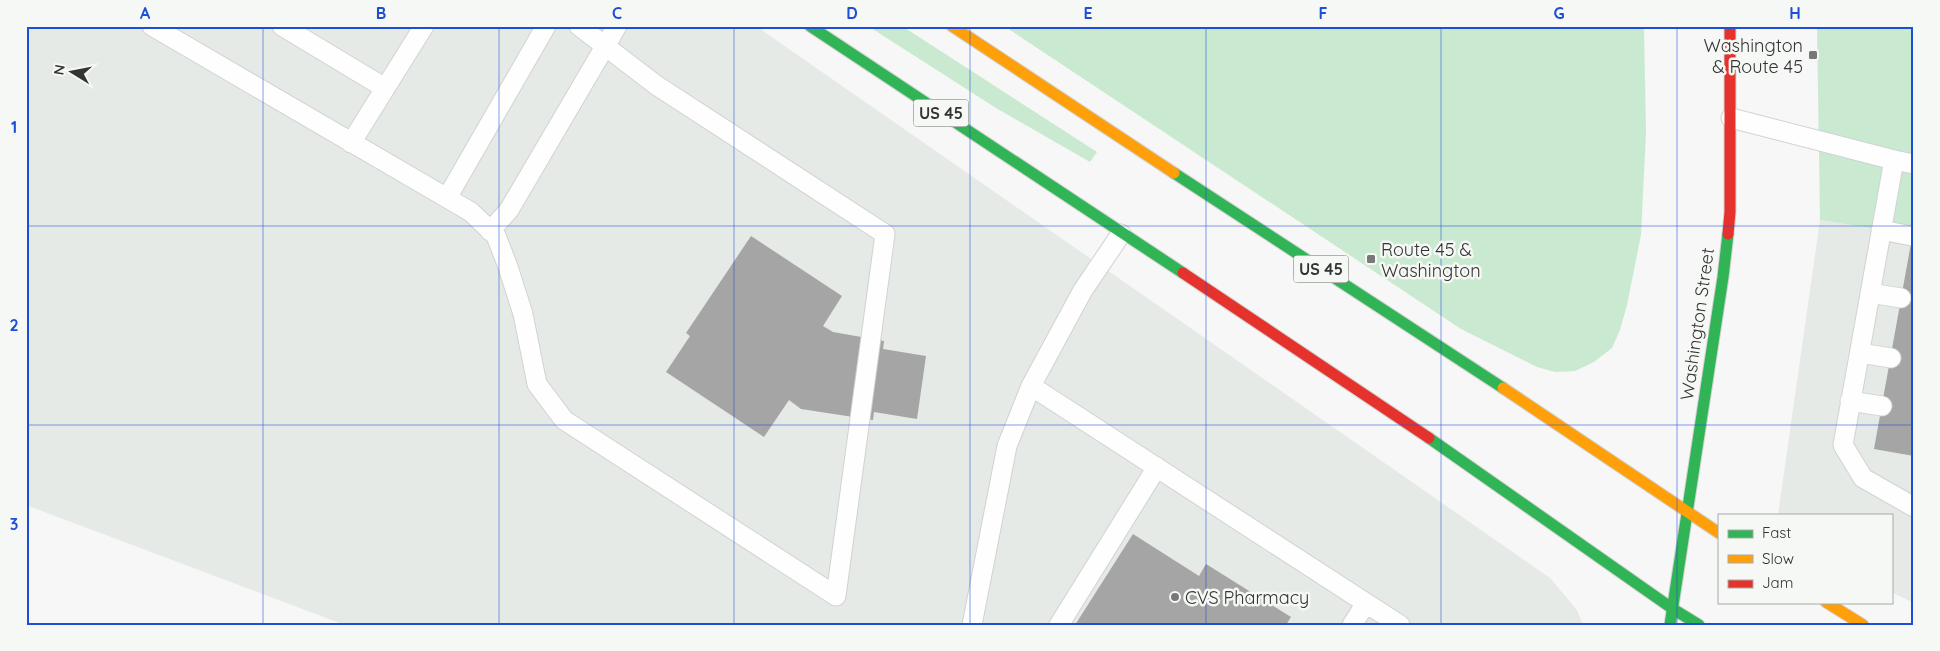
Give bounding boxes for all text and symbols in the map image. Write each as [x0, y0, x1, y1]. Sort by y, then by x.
text: A [140, 3, 151, 23]
text: B [376, 3, 386, 23]
text: C [612, 3, 622, 23]
text: D [846, 3, 858, 23]
text: E [1083, 3, 1093, 23]
text: F [1319, 3, 1328, 23]
text: G [1553, 3, 1565, 23]
text: H [1789, 3, 1801, 23]
place label: Washington & Route 45 [1703, 34, 1803, 78]
north arrow [48, 48, 98, 98]
marker: Washington & Route 45 [1807, 49, 1819, 61]
text: N [49, 63, 69, 76]
road number: US 45 [914, 100, 968, 126]
text: 1 [11, 117, 17, 137]
place label: Route 45 & Washington [1381, 238, 1481, 282]
street label: Washington Street [1675, 246, 1719, 402]
marker: Route 45 & Washington [1365, 253, 1377, 265]
road number: US 45 [1294, 255, 1348, 282]
text: 2 [9, 315, 19, 335]
text: 3 [10, 514, 18, 534]
legend [1718, 514, 1892, 604]
text: Fast [1762, 523, 1791, 542]
text: Slow [1762, 549, 1794, 568]
text: Jam [1762, 573, 1793, 592]
place label: CVS Pharmacy [1185, 586, 1309, 609]
marker: CVS Pharmacy [1169, 591, 1181, 603]

